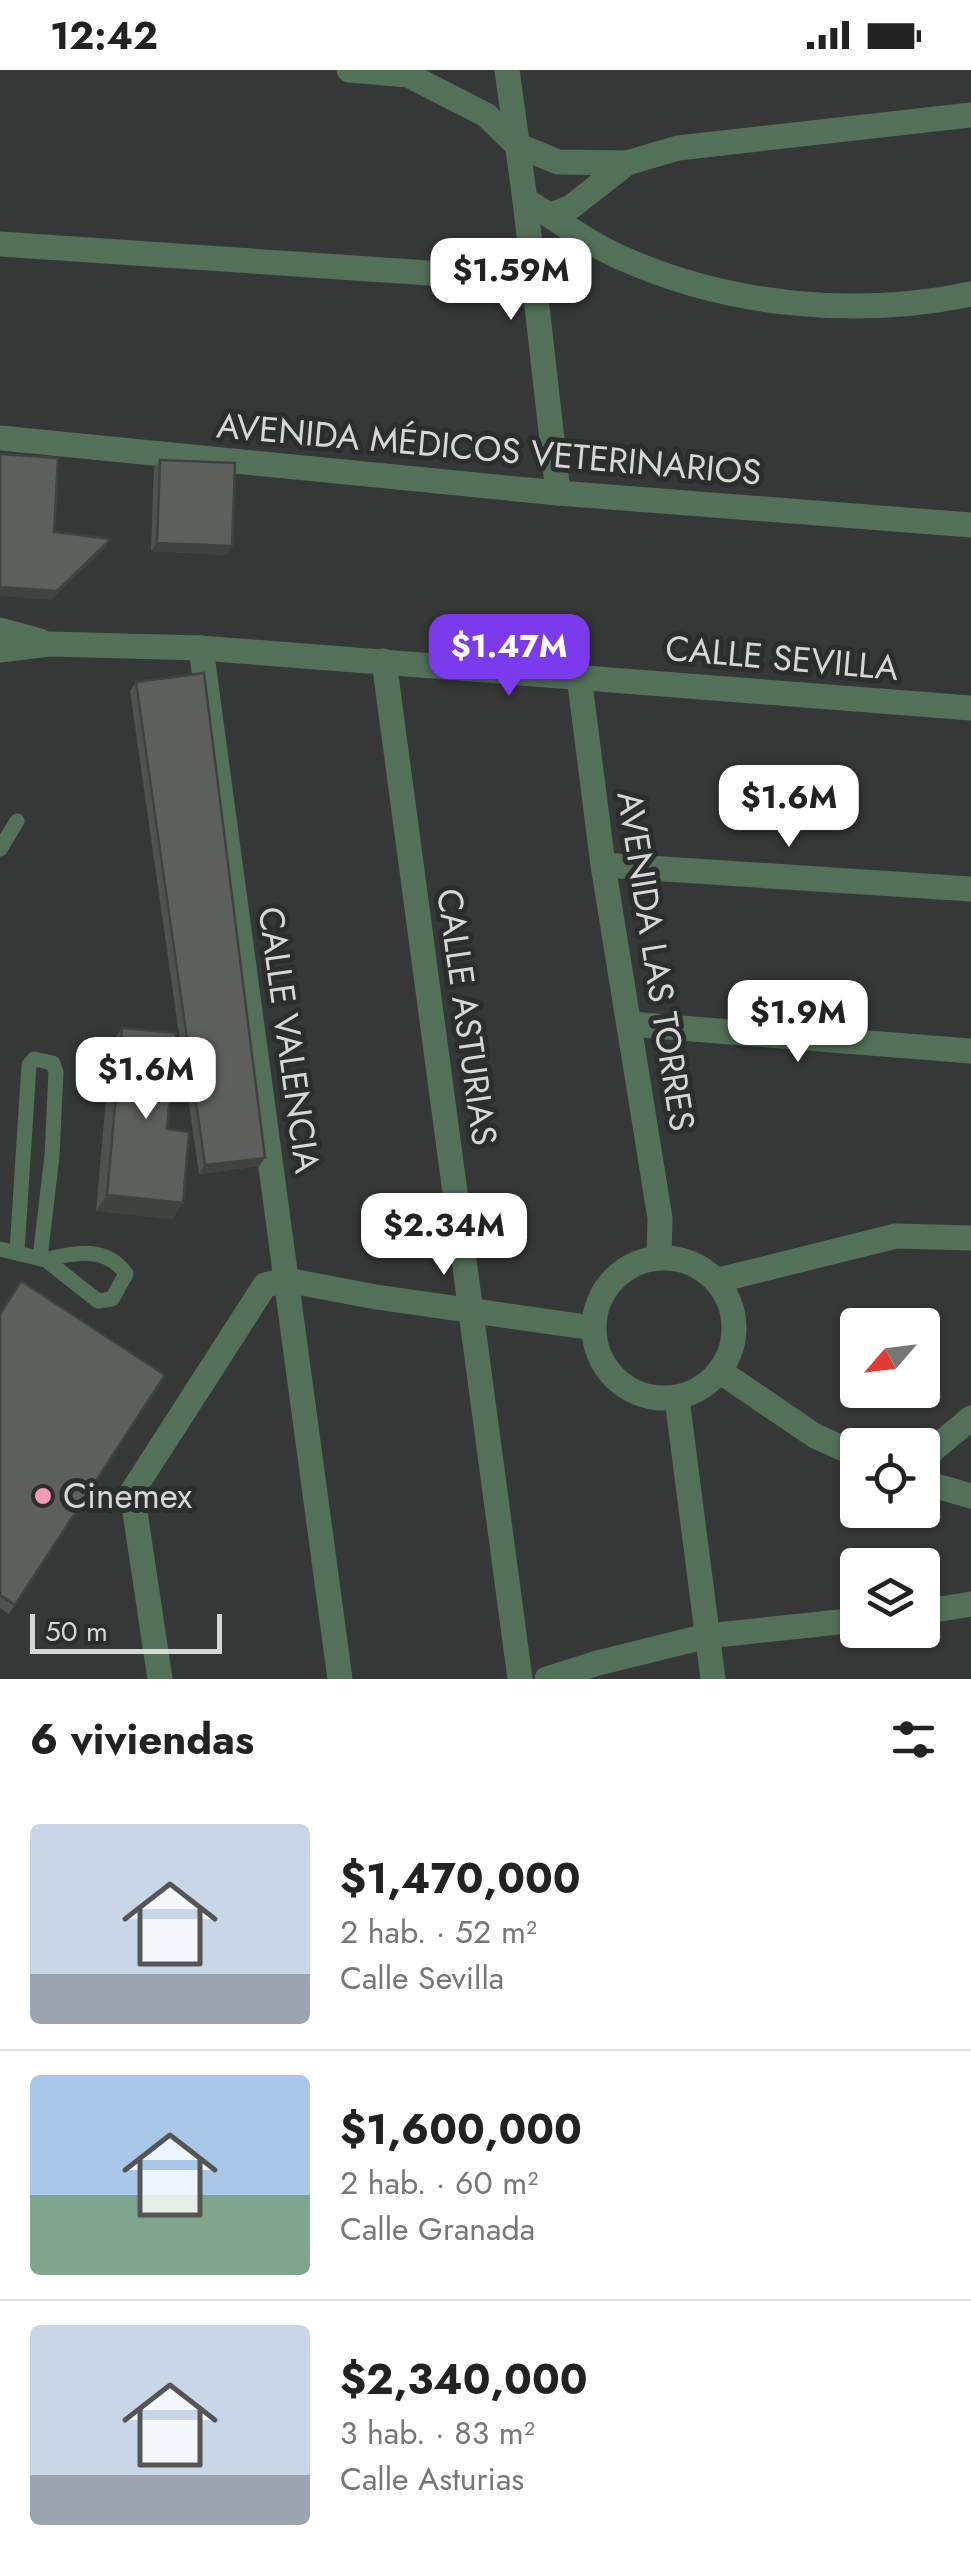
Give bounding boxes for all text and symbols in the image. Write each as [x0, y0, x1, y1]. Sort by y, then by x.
text: 12:42 [50, 8, 158, 63]
pin: $1.59M [430, 238, 592, 323]
text: $1.59M [452, 247, 570, 293]
street label: AVENIDA MÉDICOS VETERINARIOS [215, 400, 763, 498]
pin: $1.47M [428, 614, 590, 699]
text: $1.47M [451, 623, 567, 669]
street label: CALLE SEVILLA [663, 623, 901, 693]
pin: $1.6M [719, 765, 859, 850]
text: $1.6M [741, 774, 837, 820]
street label: AVENIDA LAS TORRES [604, 788, 708, 1134]
street label: CALLE ASTURIAS [424, 885, 510, 1149]
street label: CALLE VALENCIA [246, 904, 332, 1176]
pin: $1.9M [728, 980, 868, 1065]
text: $1.9M [750, 989, 846, 1035]
pin: $1.6M [76, 1037, 216, 1122]
text: $1.6M [98, 1046, 194, 1092]
pin: $2.34M [363, 1193, 525, 1278]
text: $2.34M [383, 1202, 505, 1248]
north arrow [840, 1308, 940, 1408]
map controls [840, 1308, 940, 1648]
button: locate [840, 1428, 940, 1528]
place label: Cinemex [63, 1471, 192, 1521]
marker: Cinemex [32, 1485, 54, 1507]
button: layers [840, 1548, 940, 1648]
scale bar [30, 1609, 222, 1653]
text: 50 m [45, 1611, 108, 1652]
text: 6 viviendas [30, 1709, 254, 1770]
icon: filters [886, 1712, 941, 1767]
text: $1,470,000 [340, 1848, 581, 1909]
icon: home [110, 1864, 230, 1984]
text: 2 hab. · 52 m² [340, 1909, 537, 1955]
text: Calle Sevilla [340, 1955, 504, 2001]
text: $1,600,000 [340, 2099, 582, 2160]
icon: home [110, 2115, 230, 2235]
text: 2 hab. · 60 m² [340, 2160, 538, 2206]
text: Calle Granada [340, 2206, 535, 2252]
text: $2,340,000 [340, 2349, 588, 2410]
icon: home [110, 2365, 230, 2485]
text: 3 hab. · 83 m² [340, 2410, 535, 2456]
text: Calle Asturias [340, 2456, 524, 2502]

